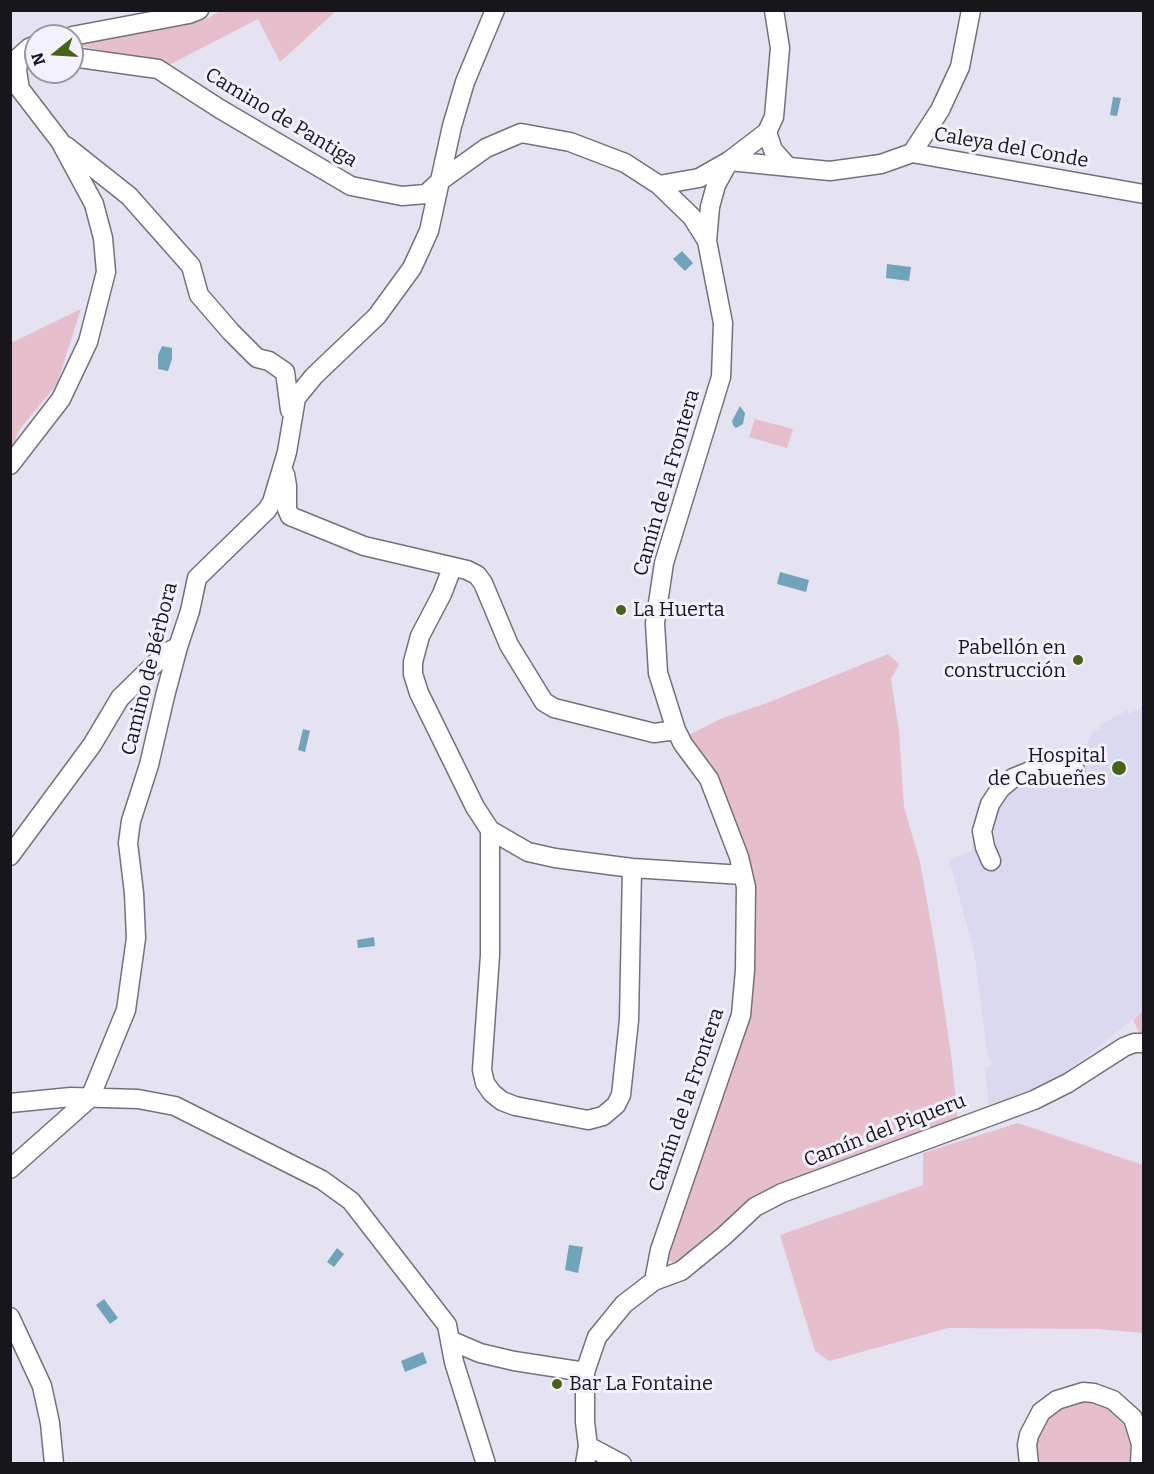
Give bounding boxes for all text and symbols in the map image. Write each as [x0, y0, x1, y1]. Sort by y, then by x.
north arrow [24, 24, 84, 84]
text: N [27, 50, 49, 68]
street label: Camino de Pantiga [200, 63, 362, 173]
street label: Caleya del Conde [932, 123, 1090, 173]
street label: Camín de la Frontera [629, 387, 705, 579]
street label: Camino de Bérbora [117, 580, 183, 758]
place label: La Huerta [633, 598, 725, 622]
marker: La Huerta [614, 603, 628, 617]
place label: Pabellón en construcción [944, 636, 1066, 683]
marker: Pabellón en construcción [1071, 653, 1085, 667]
place label: Hospital de Cabueñes [988, 744, 1106, 791]
marker: Hospital de Cabueñes [1110, 759, 1128, 777]
street label: Camín de la Frontera [644, 1005, 730, 1195]
street label: Camín del Piqueru [801, 1089, 969, 1173]
place label: Bar La Fontaine [569, 1372, 713, 1396]
marker: Bar La Fontaine [550, 1377, 564, 1391]

